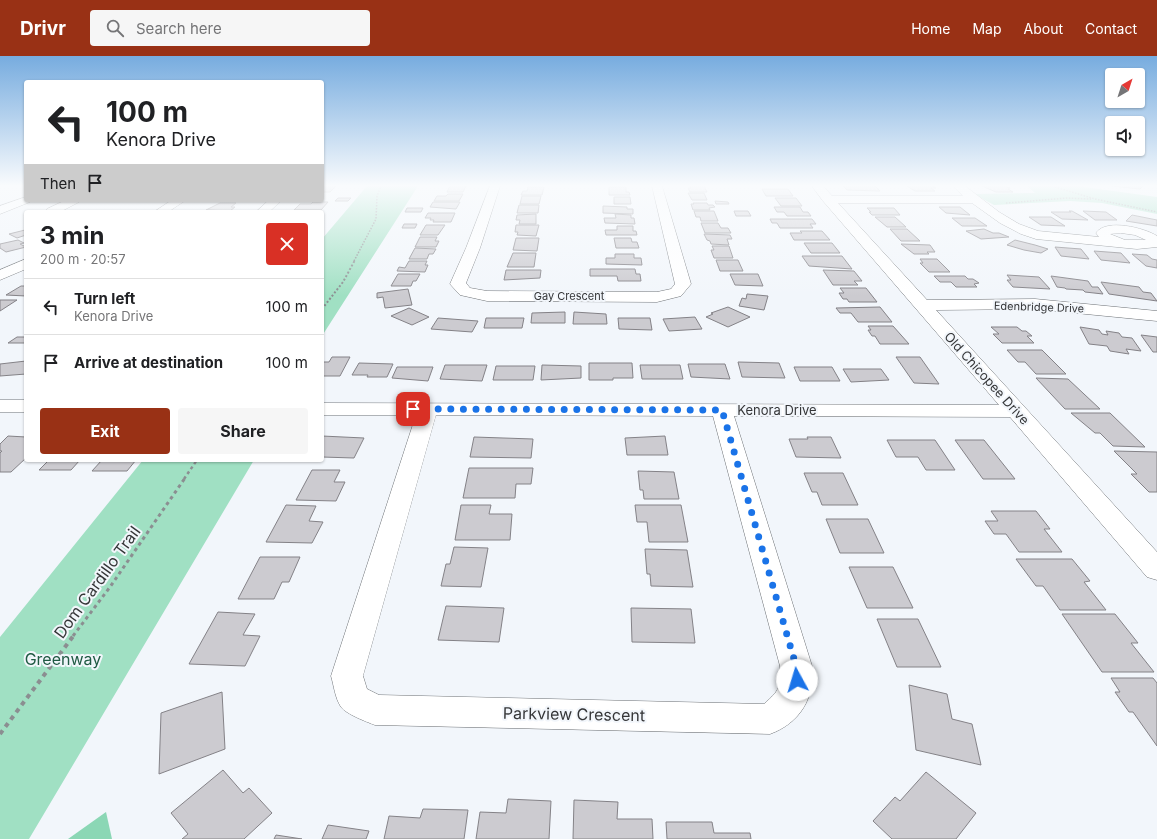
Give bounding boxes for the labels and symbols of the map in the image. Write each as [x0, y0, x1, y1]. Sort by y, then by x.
north arrow [1105, 68, 1145, 108]
street label: Gay Crescent [534, 289, 605, 303]
street label: Edenbridge Drive [994, 298, 1084, 316]
street label: Old Chicopee Drive [941, 328, 1033, 428]
pin [396, 392, 430, 426]
street label: Kenora Drive [737, 402, 817, 418]
street label: Dom Cardillo Trail [50, 522, 144, 642]
park label: Greenway [25, 649, 101, 669]
position arrow [776, 659, 818, 701]
street label: Parkview Crescent [503, 703, 645, 725]

